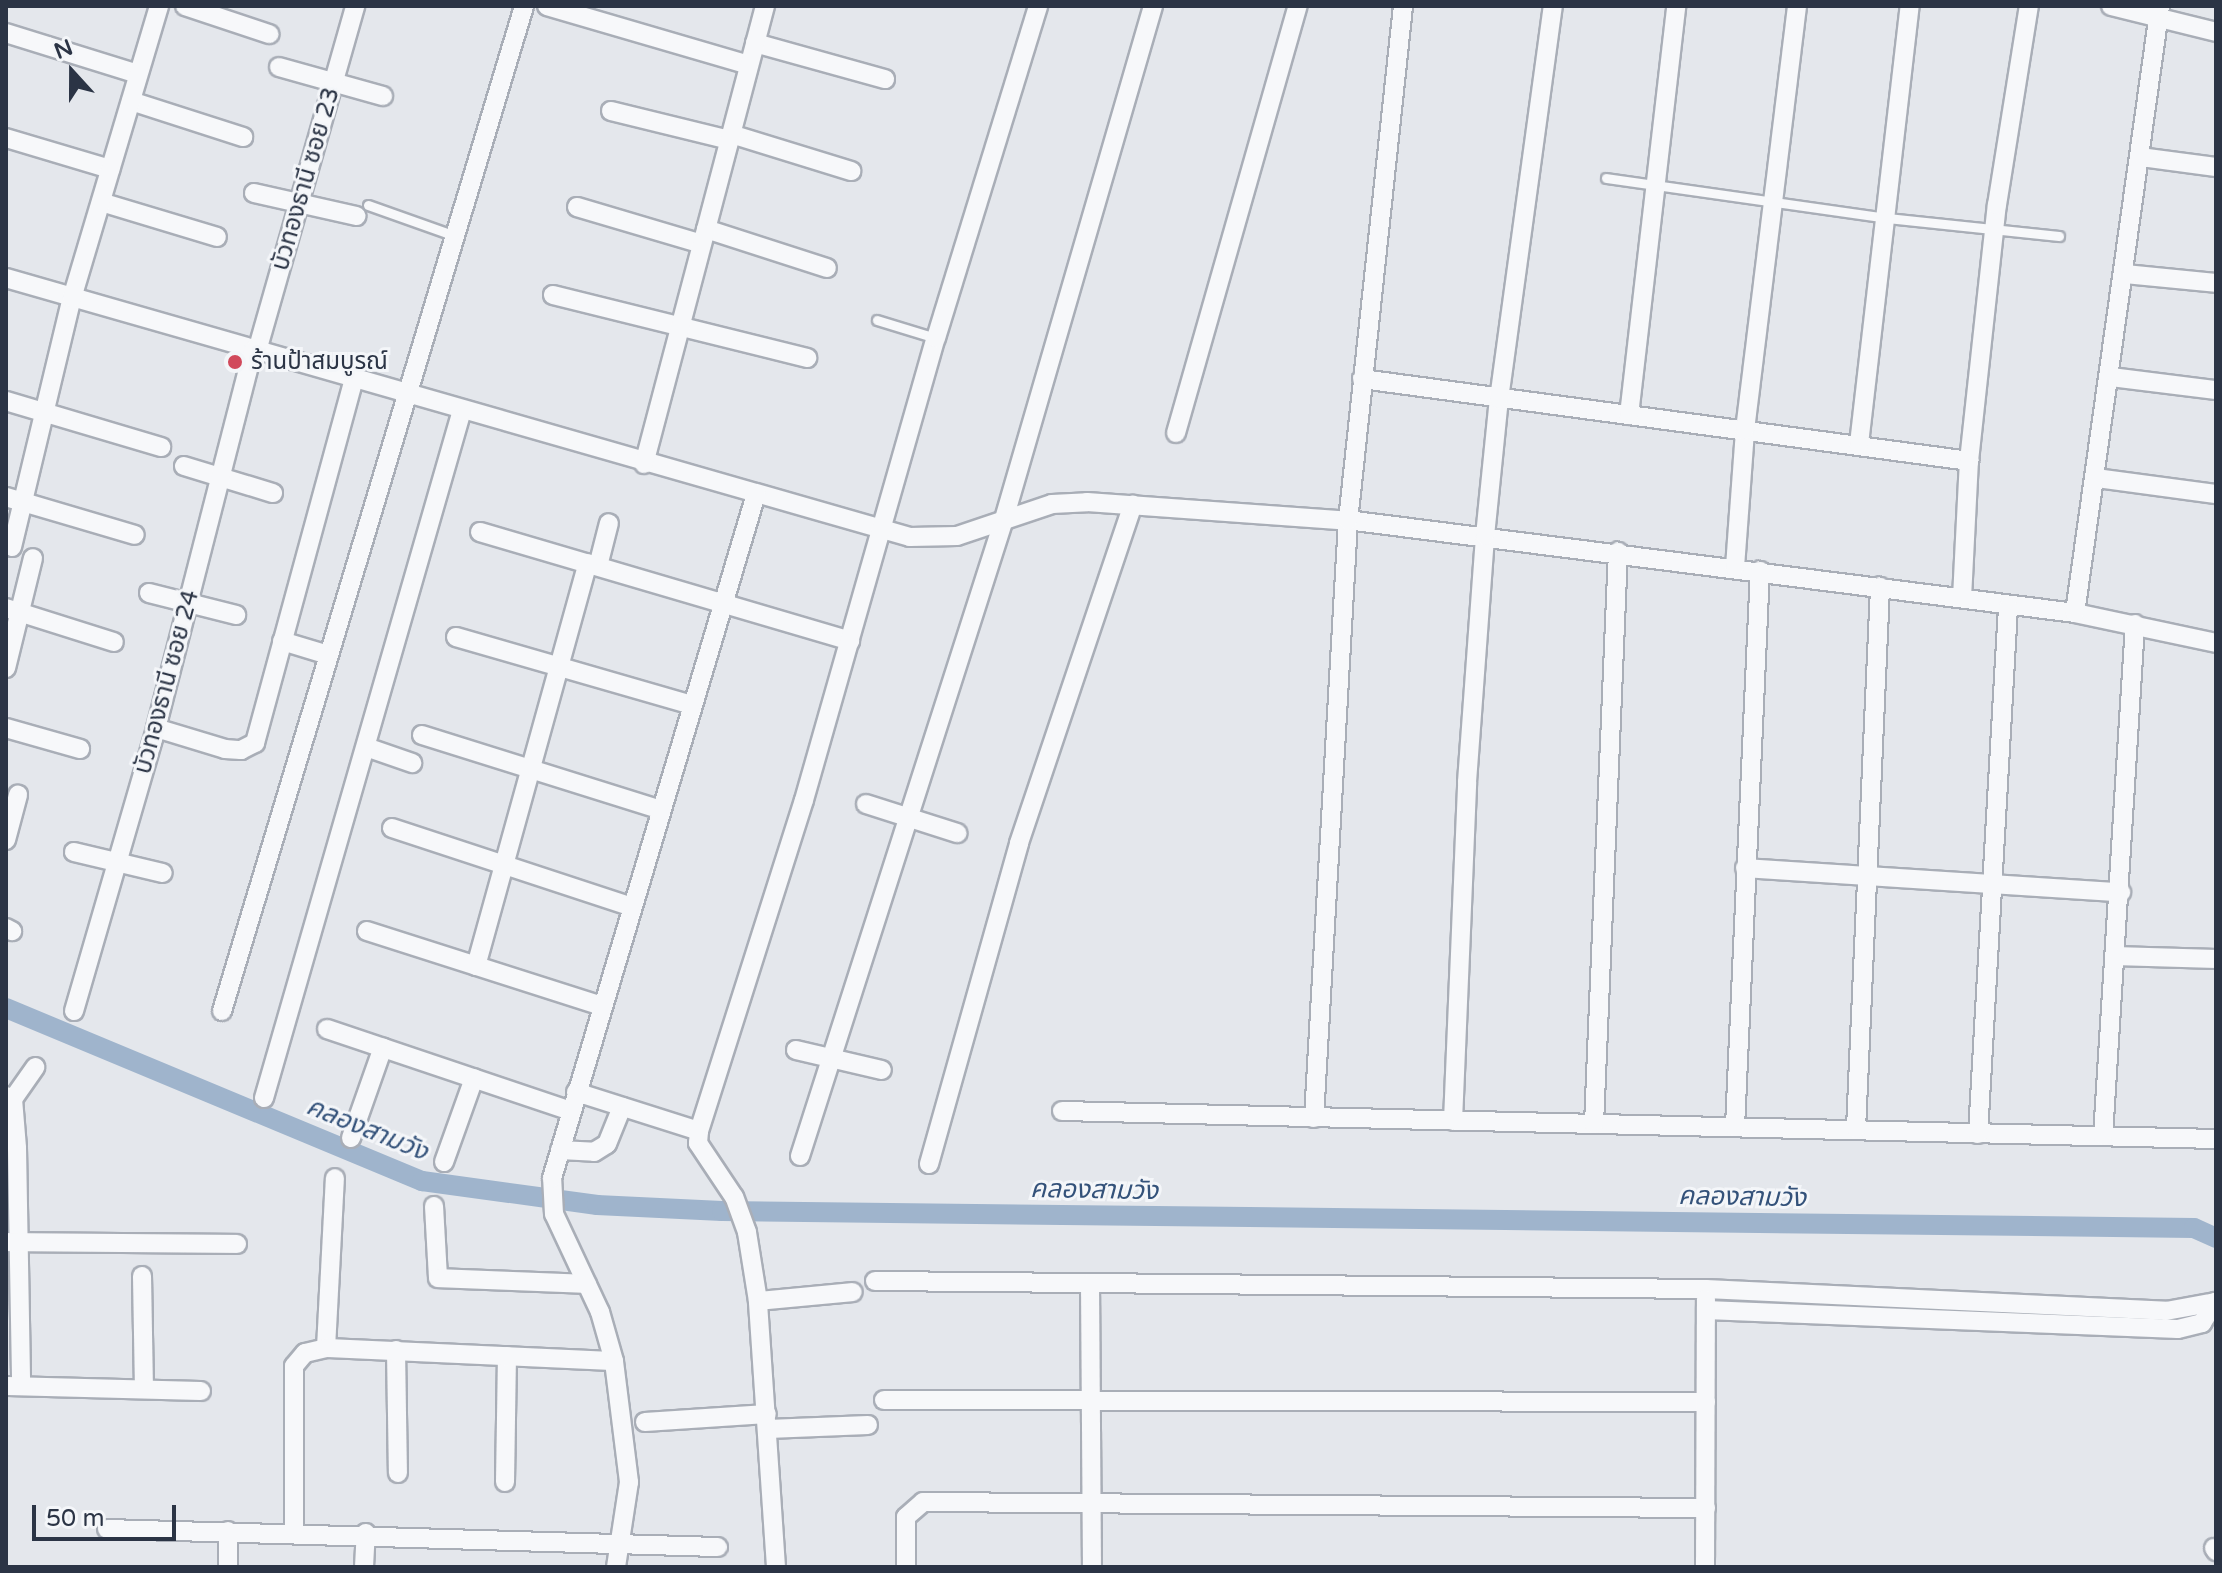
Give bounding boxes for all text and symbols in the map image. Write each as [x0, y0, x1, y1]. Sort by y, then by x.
north arrow [32, 32, 112, 112]
text: N [50, 34, 76, 65]
street label: บัวทองธานี ซอย 23 [266, 84, 346, 274]
place label: ร้านป้าสมบูรณ์ [251, 348, 388, 376]
marker: ร้านป้าสมบูรณ์ [226, 353, 244, 371]
street label: บัวทองธานี ซอย 24 [129, 587, 205, 777]
water label: คลองสามวัง [302, 1091, 432, 1167]
water label: คลองสามวัง [1030, 1173, 1158, 1207]
water label: คลองสามวัง [1678, 1180, 1806, 1214]
scale bar [36, 1489, 180, 1539]
text: 50 m [46, 1504, 104, 1533]

